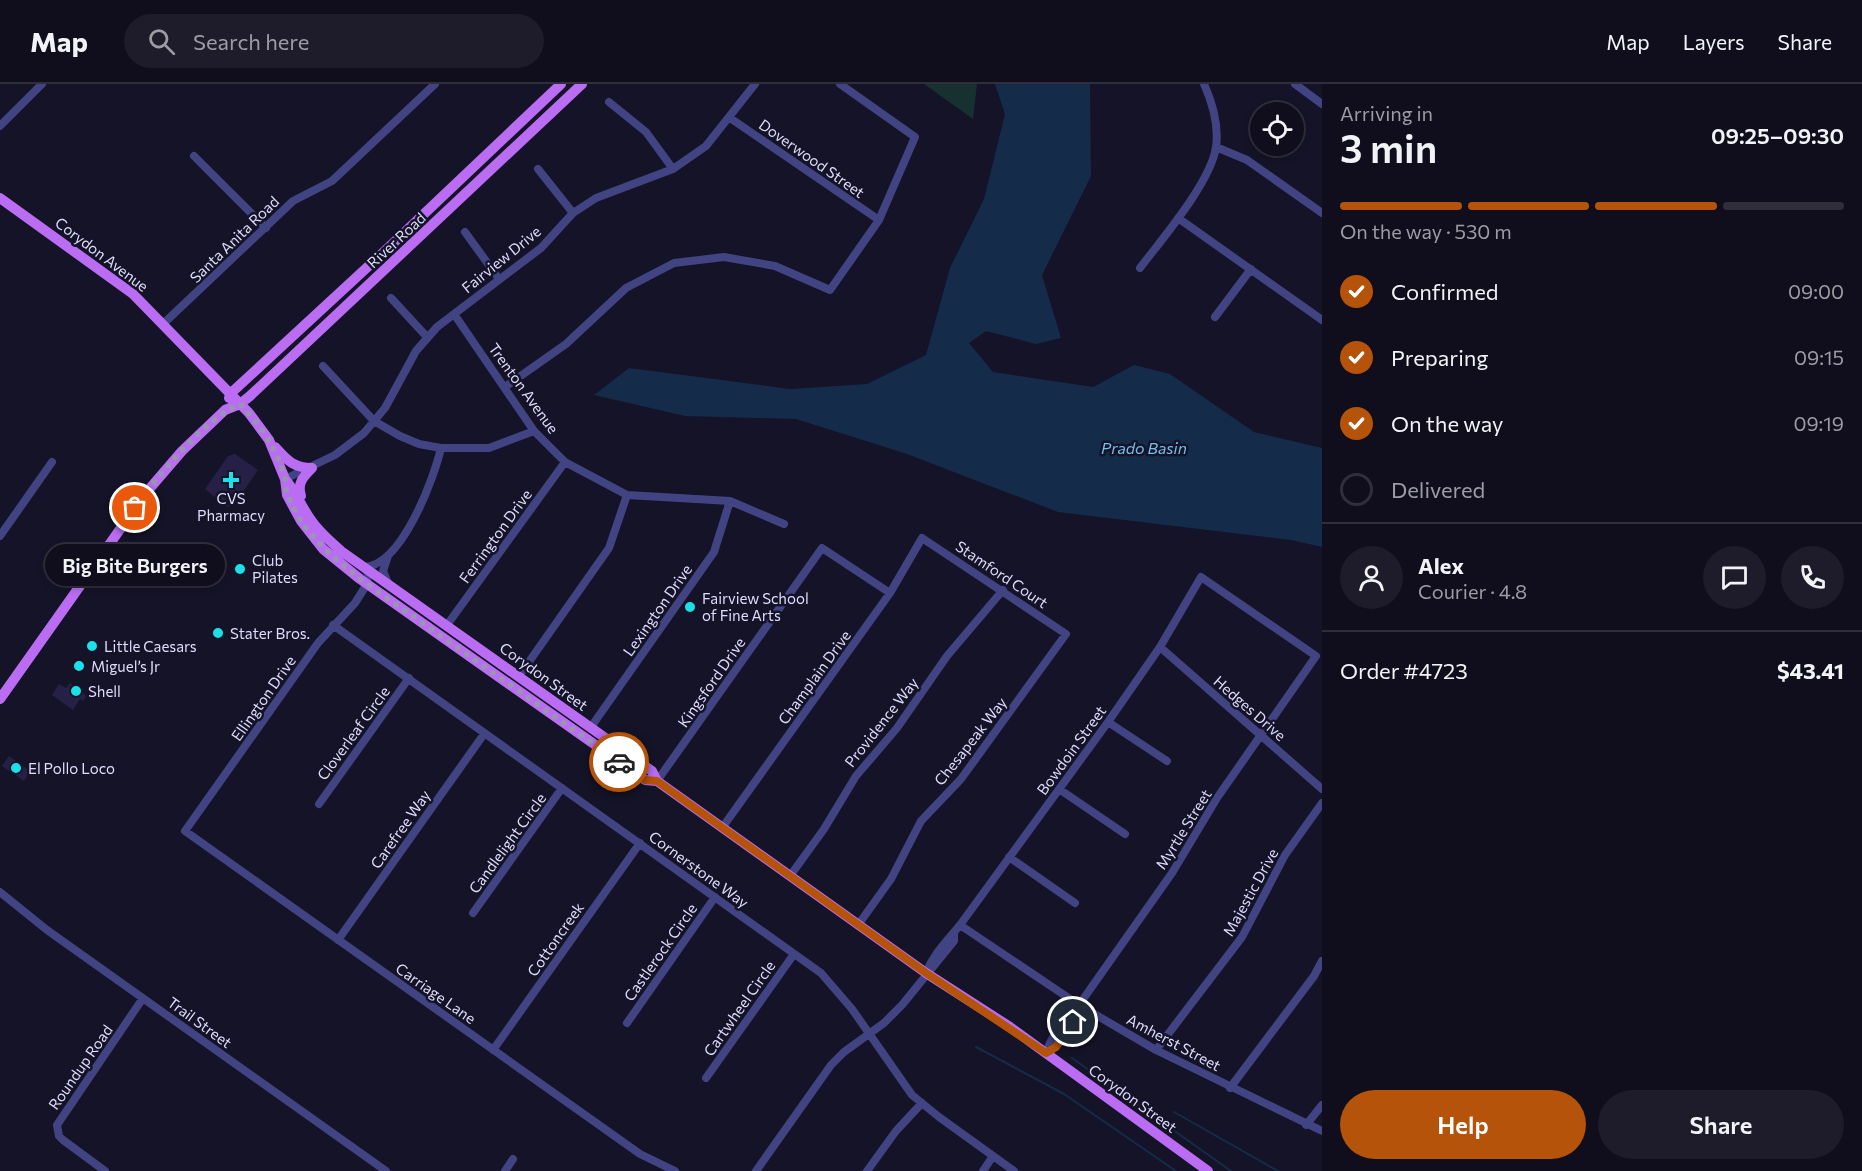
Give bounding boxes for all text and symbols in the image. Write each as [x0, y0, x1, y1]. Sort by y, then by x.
search box [124, 14, 544, 68]
text: Map [30, 24, 88, 58]
icon: search [145, 25, 178, 58]
text: Search here [193, 28, 309, 55]
text: Map [1606, 29, 1650, 54]
text: Layers [1683, 29, 1745, 54]
text: Share [1778, 29, 1832, 54]
text: Arriving in [1340, 101, 1433, 125]
map controls [1250, 102, 1304, 156]
button: locate [1250, 102, 1304, 156]
street label: Doverwood Street [756, 115, 868, 201]
text: 09:25–09:30 [1711, 122, 1844, 149]
text: 3 min [1340, 123, 1437, 171]
street label: Santa Anita Road [186, 192, 282, 286]
street label: River Road [363, 208, 429, 272]
street label: Corydon Avenue [52, 213, 152, 295]
text: On the way · 530 m [1340, 219, 1512, 243]
street label: Fairview Drive [458, 222, 544, 296]
icon: check [1340, 275, 1373, 308]
text: Confirmed [1391, 278, 1498, 305]
text: 09:00 [1788, 279, 1844, 303]
street label: Trenton Avenue [485, 339, 563, 437]
icon: check [1340, 341, 1373, 374]
text: Preparing [1391, 344, 1488, 371]
text: 09:15 [1794, 345, 1844, 369]
icon: check [1340, 407, 1373, 440]
text: On the way [1391, 410, 1503, 437]
text: 09:19 [1793, 411, 1844, 435]
water label: Prado Basin [1101, 438, 1187, 457]
marker: CVS Pharmacy [224, 473, 238, 487]
text: Delivered [1391, 476, 1485, 503]
pin [109, 482, 160, 533]
street label: Ferrington Drive [455, 486, 535, 586]
place label: CVS Pharmacy [197, 489, 265, 524]
icon: bag [118, 491, 151, 524]
street label: Stamford Court [952, 537, 1052, 611]
callout: Big Bite Burgers [45, 544, 225, 586]
button: person [1340, 546, 1403, 609]
button: chat [1703, 546, 1766, 609]
button: phone [1781, 546, 1844, 609]
place label: Club Pilates [252, 551, 298, 586]
text: Alex [1418, 552, 1464, 579]
text: Big Bite Burgers [62, 553, 208, 577]
street label: Lexington Drive [619, 561, 695, 659]
marker: Club Pilates [233, 562, 247, 576]
text: Courier · 4.8 [1418, 579, 1527, 603]
place label: Fairview School of Fine Arts [702, 589, 809, 624]
marker: Fairview School of Fine Arts [683, 600, 697, 614]
place label: Stater Bros. [230, 624, 310, 642]
marker: Stater Bros. [211, 626, 225, 640]
street label: Champlain Drive [774, 626, 854, 728]
street label: Kingsford Drive [673, 634, 749, 730]
place label: Little Caesars [104, 637, 197, 655]
street label: Corydon Street [497, 638, 591, 714]
marker: Little Caesars [85, 639, 99, 653]
street label: Ellington Drive [227, 652, 299, 744]
place label: Miguel’s Jr [91, 657, 160, 675]
text: Order #4723 [1340, 657, 1468, 684]
text: $43.41 [1777, 657, 1844, 684]
marker: Miguel’s Jr [72, 659, 86, 673]
street label: Hedges Drive [1210, 672, 1290, 744]
street label: Providence Way [840, 673, 922, 770]
place label: Shell [88, 682, 121, 700]
street label: Cloverleaf Circle [313, 683, 393, 783]
marker: Shell [69, 684, 83, 698]
street label: Chesapeak Way [930, 693, 1010, 789]
street label: Bowdoin Street [1033, 702, 1109, 798]
courier [589, 732, 649, 792]
icon: car [603, 746, 636, 779]
place label: El Pollo Loco [28, 759, 115, 777]
marker: El Pollo Loco [9, 761, 23, 775]
street label: Carefree Way [366, 786, 434, 872]
street label: Myrtle Street [1151, 786, 1215, 872]
street label: Candlelight Circle [465, 789, 549, 897]
street label: Cornerstone Way [646, 827, 752, 911]
street label: Majestic Drive [1219, 845, 1281, 939]
street label: Cottoncreek [523, 899, 587, 979]
street label: Castlerock Circle [620, 900, 700, 1004]
street label: Cartwheel Circle [699, 957, 779, 1059]
street label: Carriage Lane [393, 959, 480, 1027]
street label: Trail Street [164, 993, 236, 1051]
pin [1047, 996, 1098, 1047]
icon: home [1056, 1005, 1089, 1038]
street label: Amherst Street [1124, 1010, 1224, 1074]
street label: Roundup Road [44, 1021, 116, 1113]
street label: Corydon Street [1086, 1060, 1180, 1136]
button: Help [1340, 1090, 1586, 1159]
button: Share [1598, 1090, 1844, 1159]

